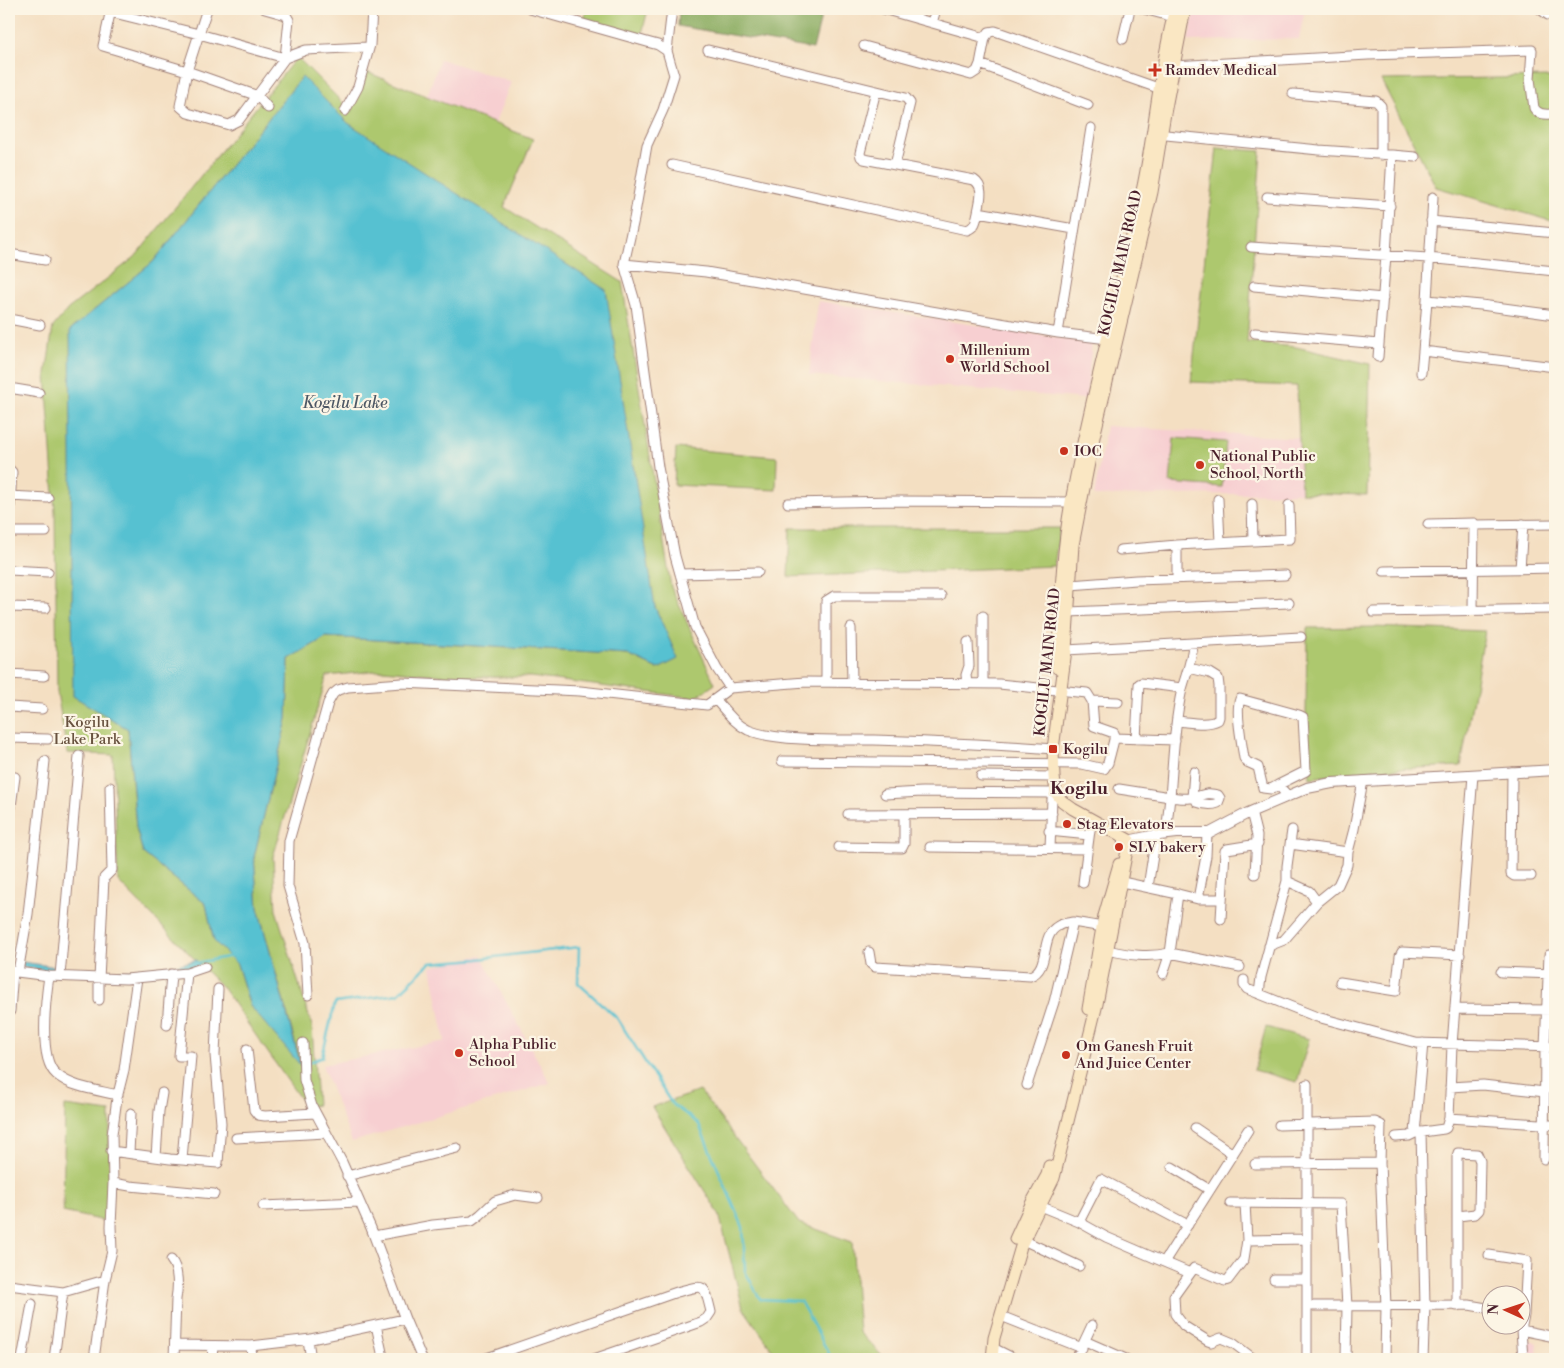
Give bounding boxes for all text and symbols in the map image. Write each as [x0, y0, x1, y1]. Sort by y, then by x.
place label: Ramdev Medical [1165, 61, 1278, 80]
marker: Ramdev Medical [1149, 64, 1161, 76]
street label: KOGILU MAIN ROAD [1094, 188, 1147, 338]
place label: Millenium World School [959, 341, 1050, 377]
marker: Millenium World School [944, 353, 956, 365]
water label: Kogilu Lake [302, 393, 388, 413]
place label: IOC [1074, 442, 1102, 461]
marker: IOC [1058, 445, 1070, 457]
place label: National Public School, North [1210, 447, 1316, 483]
marker: National Public School, North [1194, 459, 1206, 471]
street label: KOGILU MAIN ROAD [1030, 587, 1065, 737]
park label: Kogilu Lake Park [53, 713, 122, 749]
place label: Kogilu [1063, 740, 1108, 759]
marker: Kogilu [1047, 743, 1059, 755]
district label: Kogilu [1050, 777, 1108, 800]
place label: Stag Elevators [1077, 815, 1174, 834]
marker: Stag Elevators [1061, 818, 1073, 830]
place label: SLV bakery [1129, 838, 1206, 857]
marker: SLV bakery [1113, 841, 1125, 853]
place label: Alpha Public School [468, 1035, 556, 1071]
place label: Om Ganesh Fruit And Juice Center [1075, 1037, 1194, 1073]
marker: Alpha Public School [453, 1047, 465, 1059]
marker: Om Ganesh Fruit And Juice Center [1060, 1049, 1072, 1061]
north arrow [1482, 1286, 1532, 1336]
text: N [1485, 1303, 1503, 1315]

